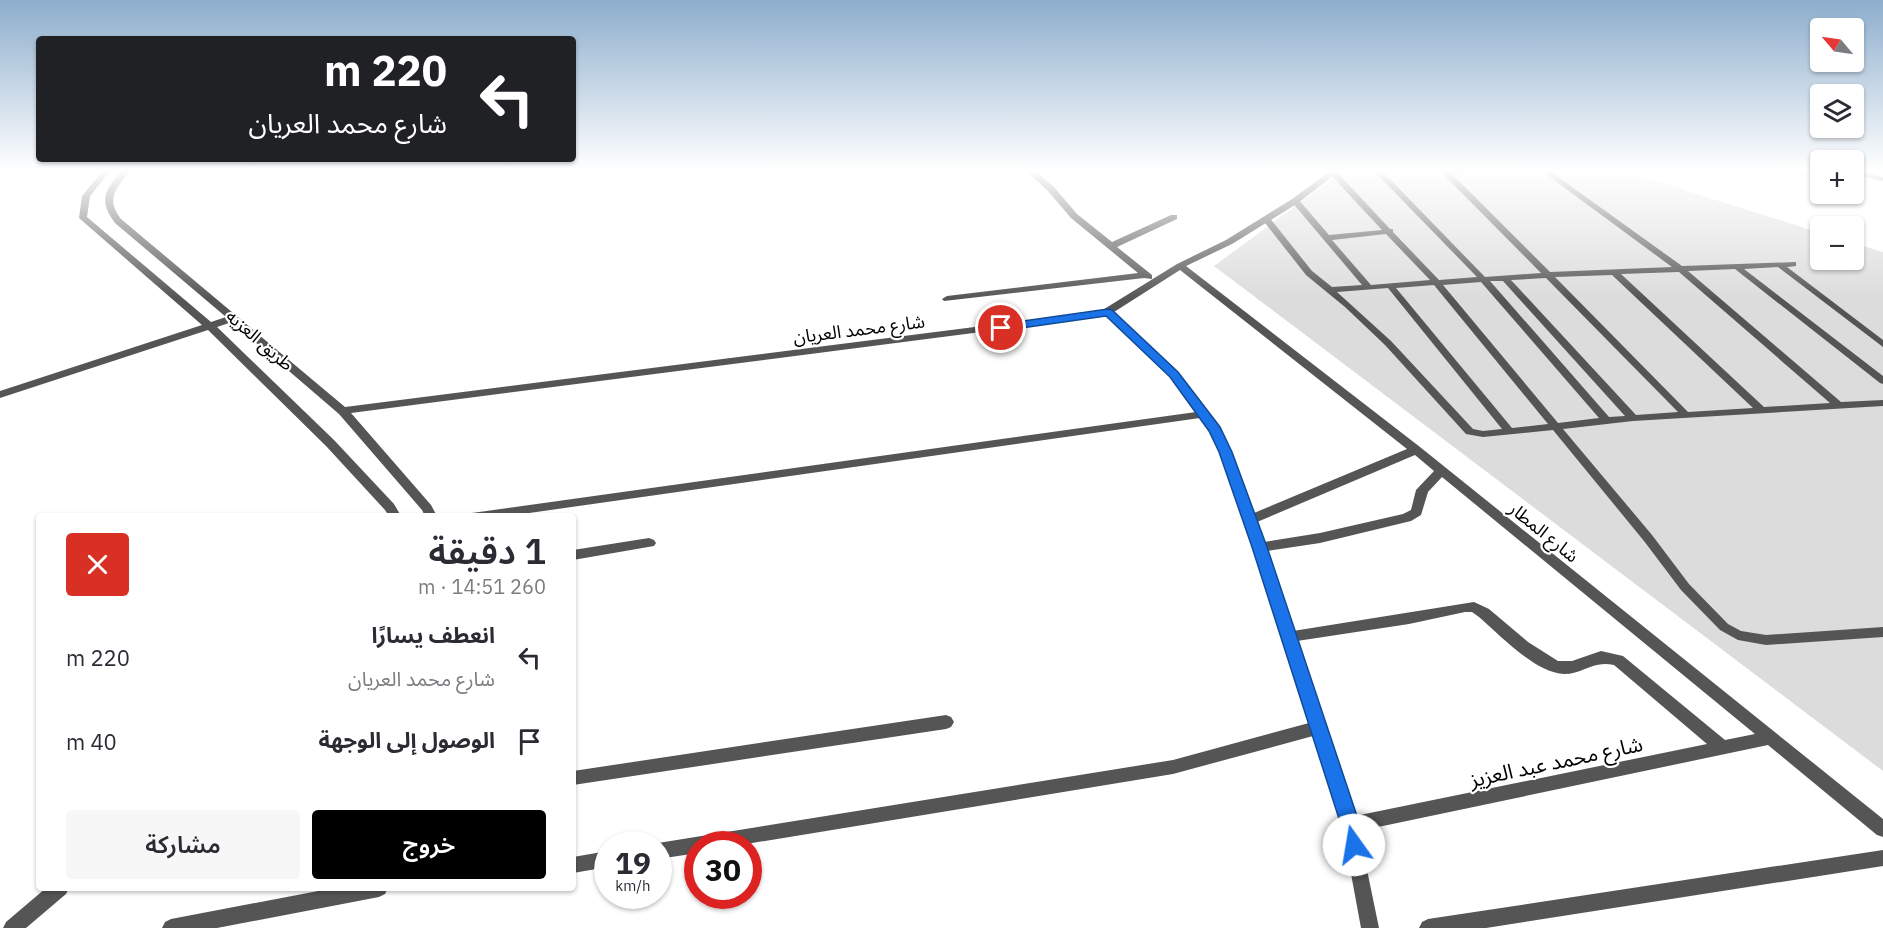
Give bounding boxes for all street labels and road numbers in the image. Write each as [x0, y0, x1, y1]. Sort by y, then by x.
street label: طريق العزيه [222, 304, 298, 376]
street label: شارع محمد العريان [792, 310, 926, 351]
street label: شارع المطار [1502, 496, 1584, 569]
street label: شارع محمد عبد العزيز [1466, 729, 1645, 795]

